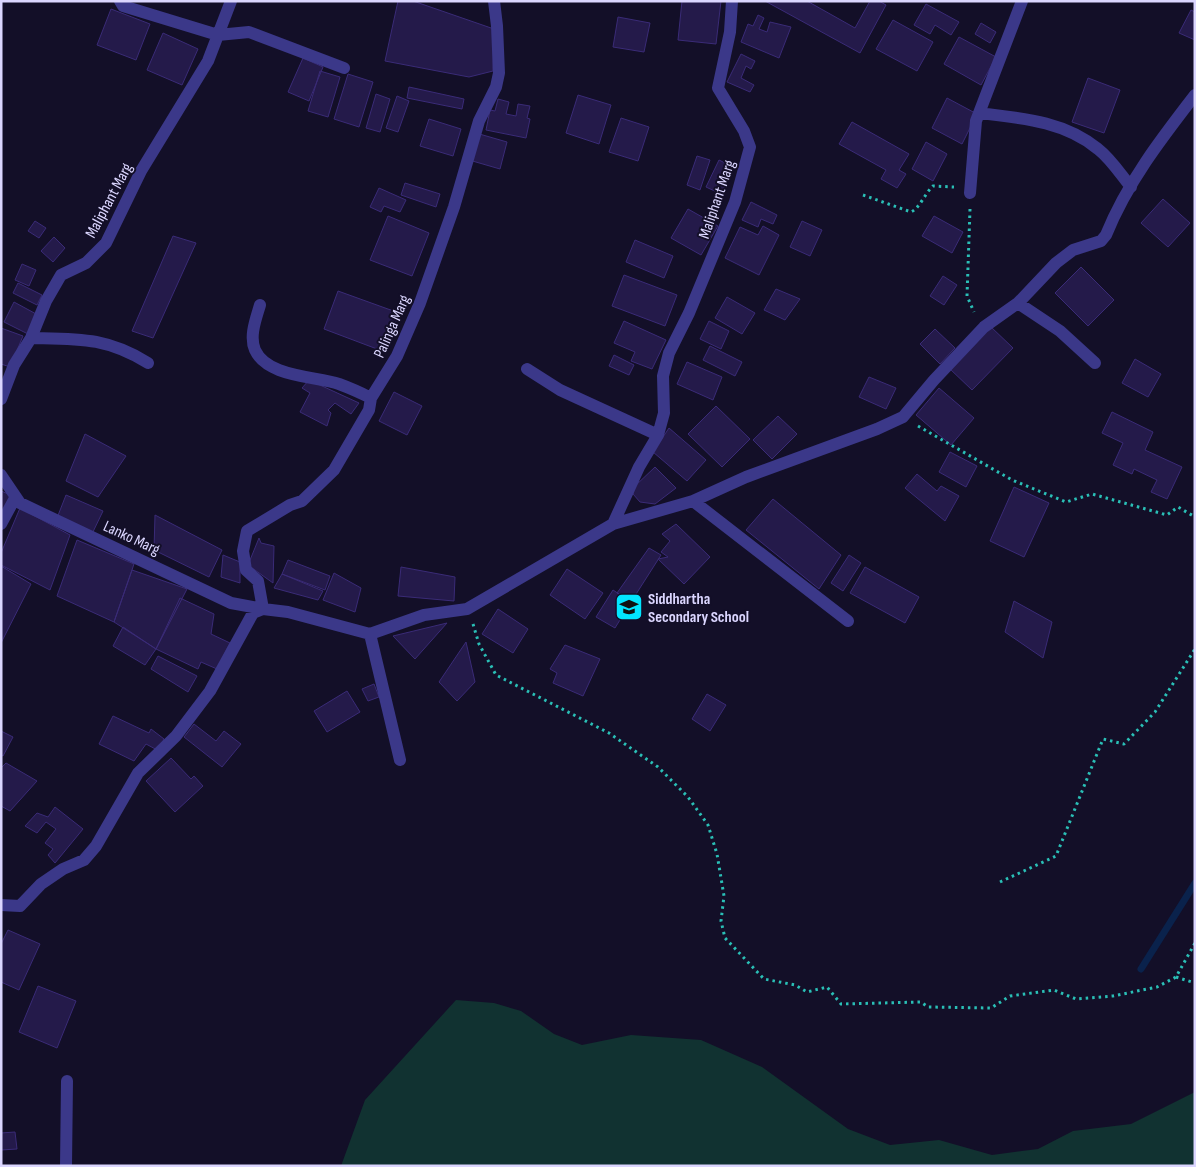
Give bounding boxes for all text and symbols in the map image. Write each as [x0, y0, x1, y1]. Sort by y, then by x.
street label: Maliphant Marg [695, 158, 740, 241]
street label: Maliphant Marg [82, 160, 137, 241]
street label: Palinga Marg [370, 292, 415, 361]
street label: Lanko Marg [100, 517, 163, 560]
place label: Siddhartha Secondary School [648, 590, 749, 627]
school or university icon: Siddhartha Secondary School [614, 592, 644, 622]

